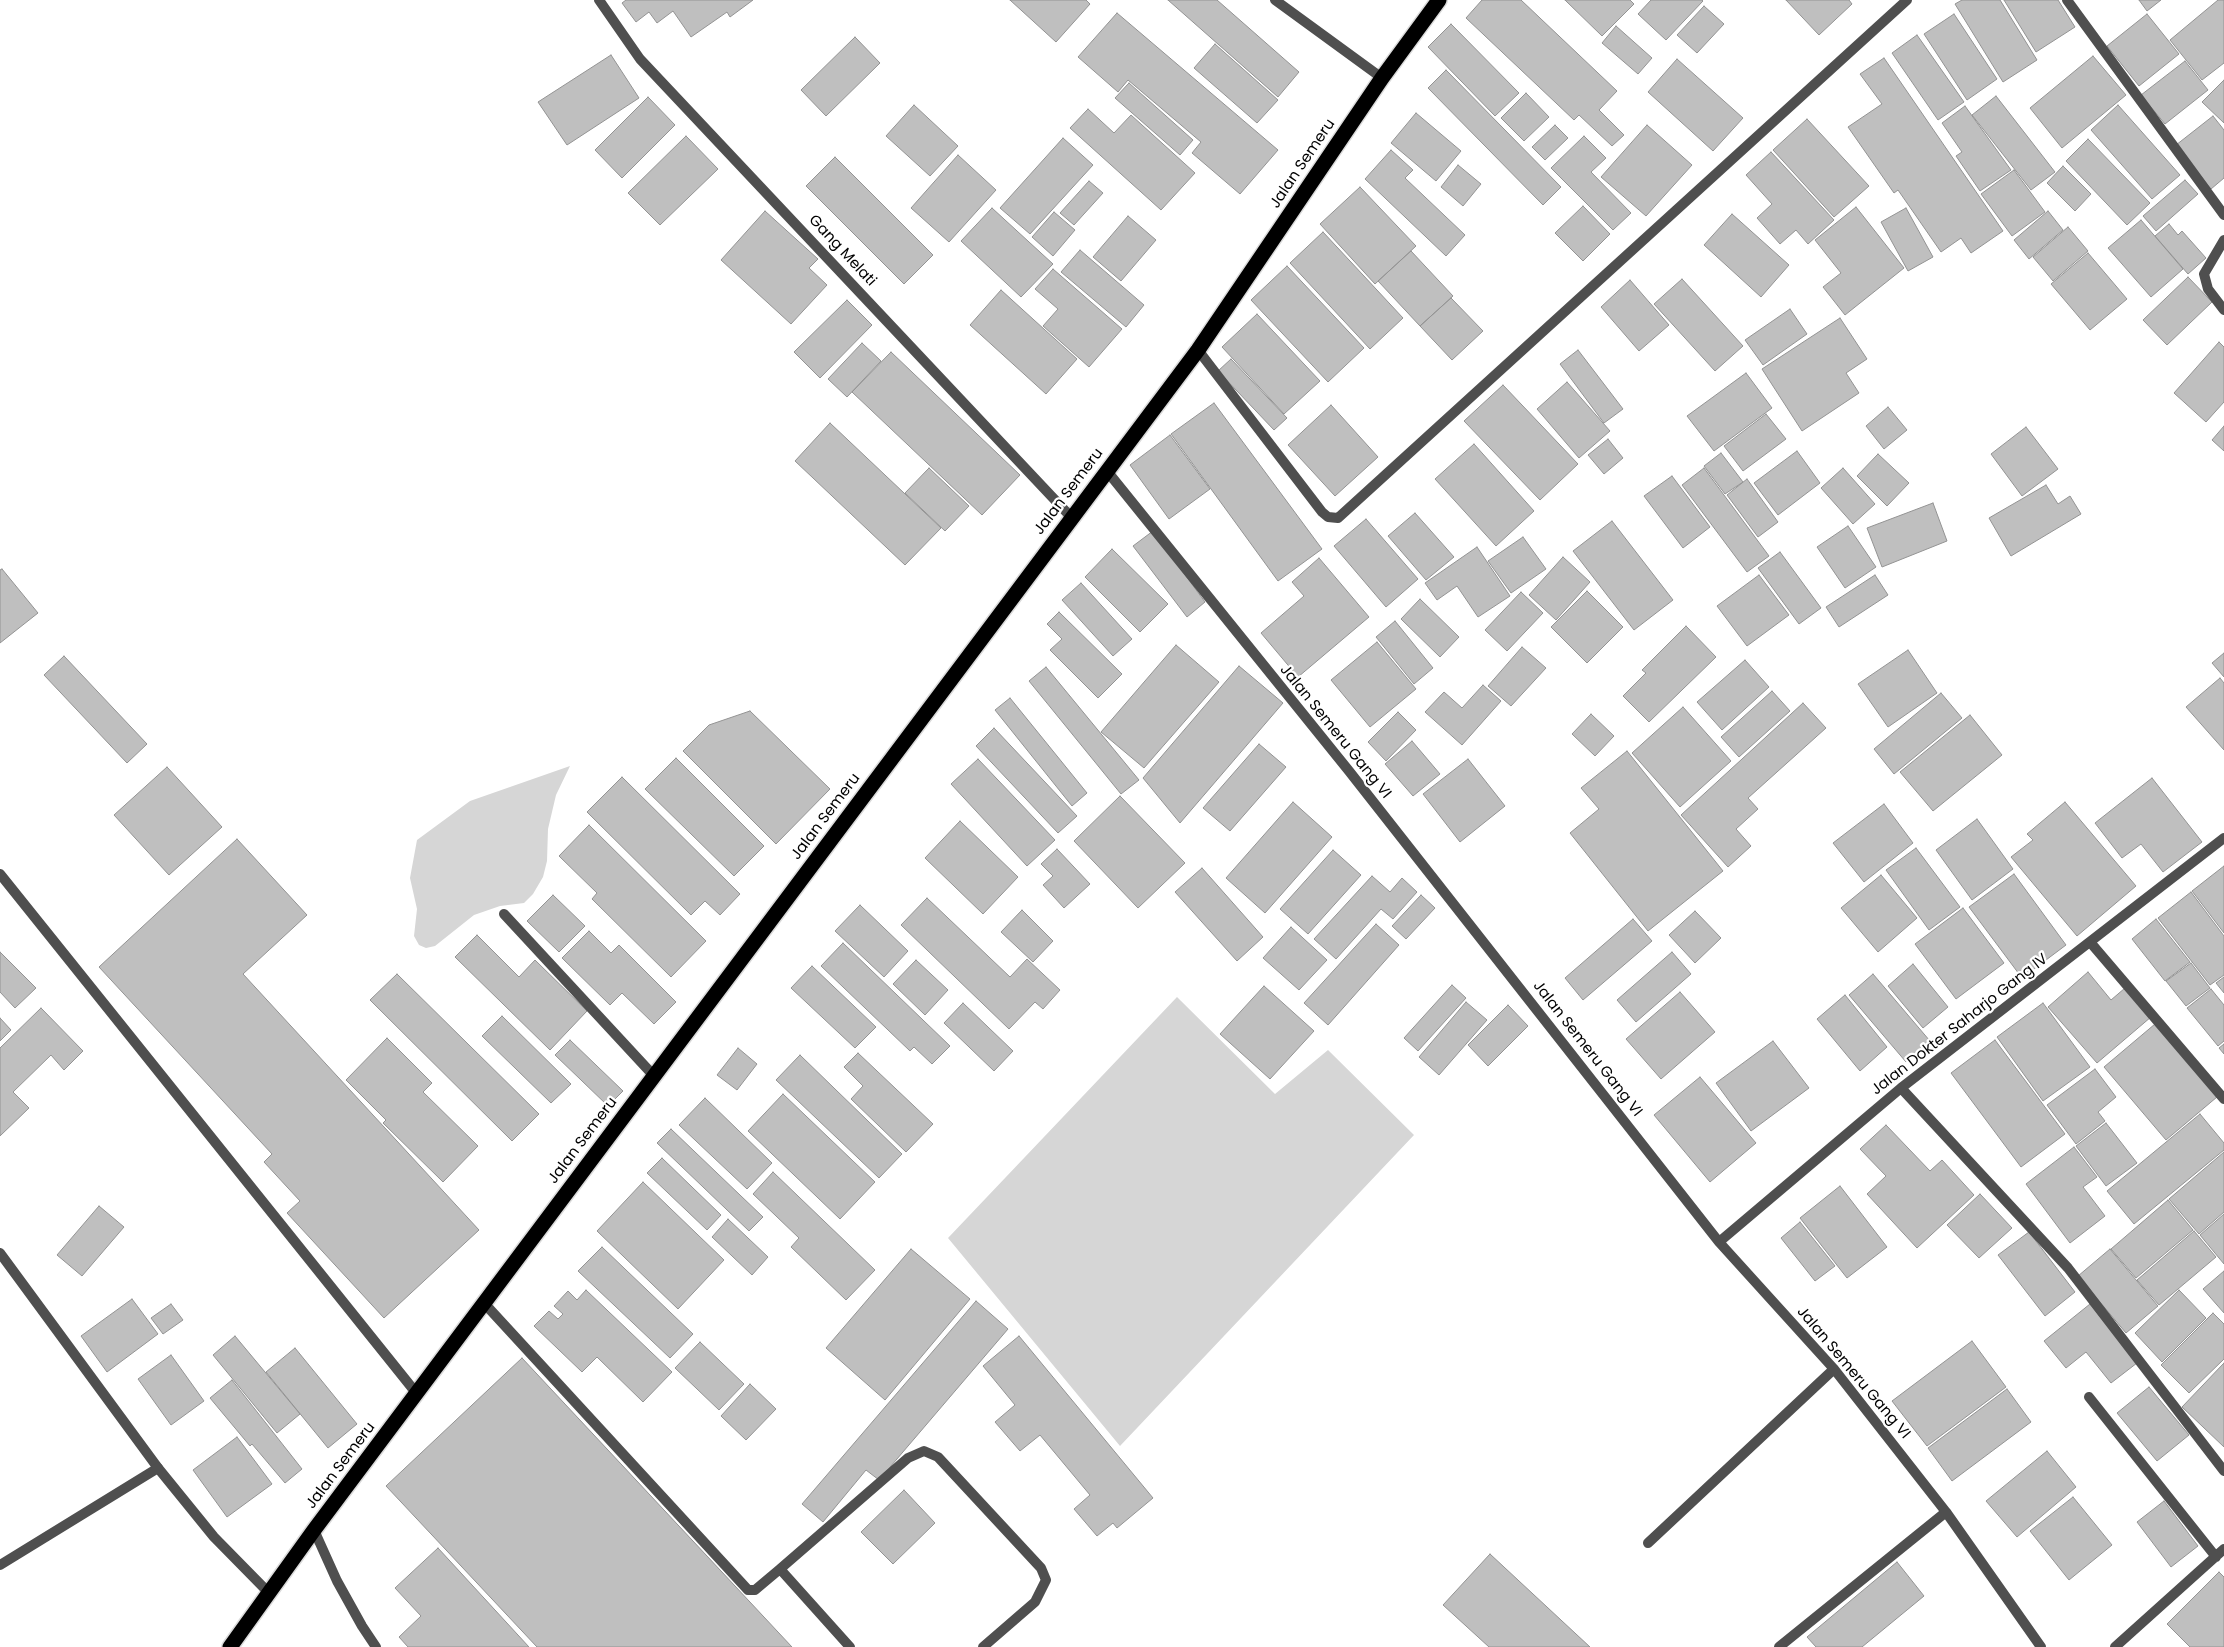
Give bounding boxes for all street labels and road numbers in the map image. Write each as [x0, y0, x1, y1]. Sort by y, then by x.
street label: Jalan Semeru [1267, 116, 1339, 212]
street label: Gang Melati [804, 212, 880, 290]
street label: Jalan Semeru [1031, 445, 1107, 539]
street label: Jalan Semeru Gang VI [1275, 661, 1395, 803]
street label: Jalan Semeru [788, 770, 864, 864]
street label: Jalan Dokter Saharjo Gang IV [1868, 951, 2052, 1099]
street label: Jalan Semeru Gang VI [1529, 978, 1645, 1120]
street label: Jalan Semeru [545, 1094, 621, 1188]
street label: Jalan Semeru Gang VI [1792, 1303, 1914, 1443]
street label: Jalan Semeru [303, 1419, 379, 1513]

